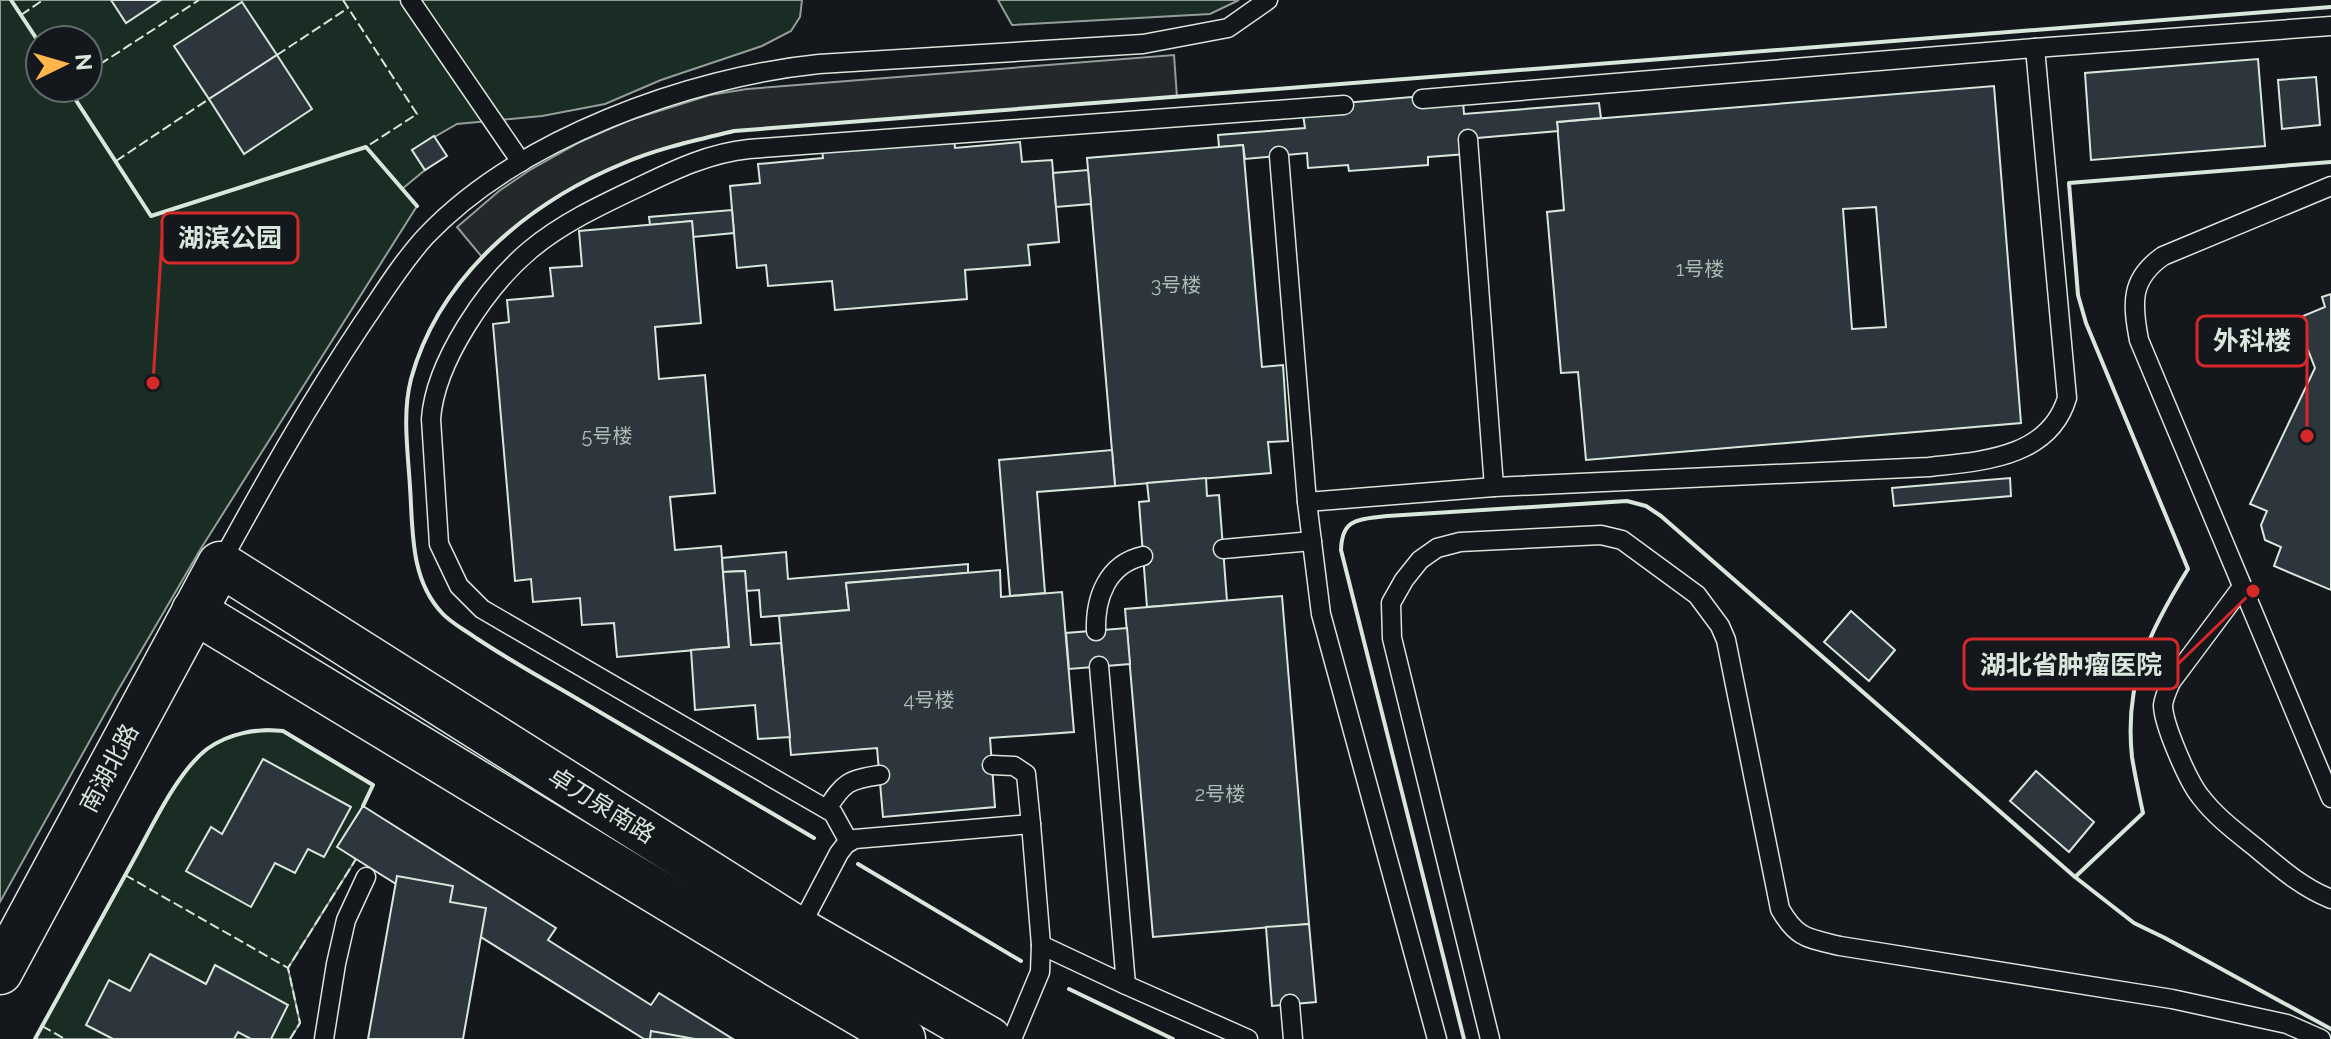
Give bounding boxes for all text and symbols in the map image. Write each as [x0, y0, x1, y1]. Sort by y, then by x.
north arrow [24, 24, 104, 104]
text: N [70, 53, 98, 72]
callout: 湖滨公园 [162, 213, 298, 263]
text: 湖滨公园 [178, 223, 282, 253]
house number: 1号楼 [1676, 257, 1724, 281]
house number: 3号楼 [1151, 273, 1201, 297]
callout: 外科楼 [2197, 316, 2307, 366]
text: 外科楼 [2213, 326, 2291, 356]
house number: 5号楼 [582, 424, 632, 448]
callout: 湖北省肿瘤医院 [1964, 639, 2178, 689]
text: 湖北省肿瘤医院 [1980, 650, 2162, 680]
house number: 4号楼 [904, 688, 954, 712]
street label: 南湖北路 [74, 719, 144, 817]
street label: 卓刀泉南路 [543, 761, 661, 849]
house number: 2号楼 [1195, 782, 1245, 806]

